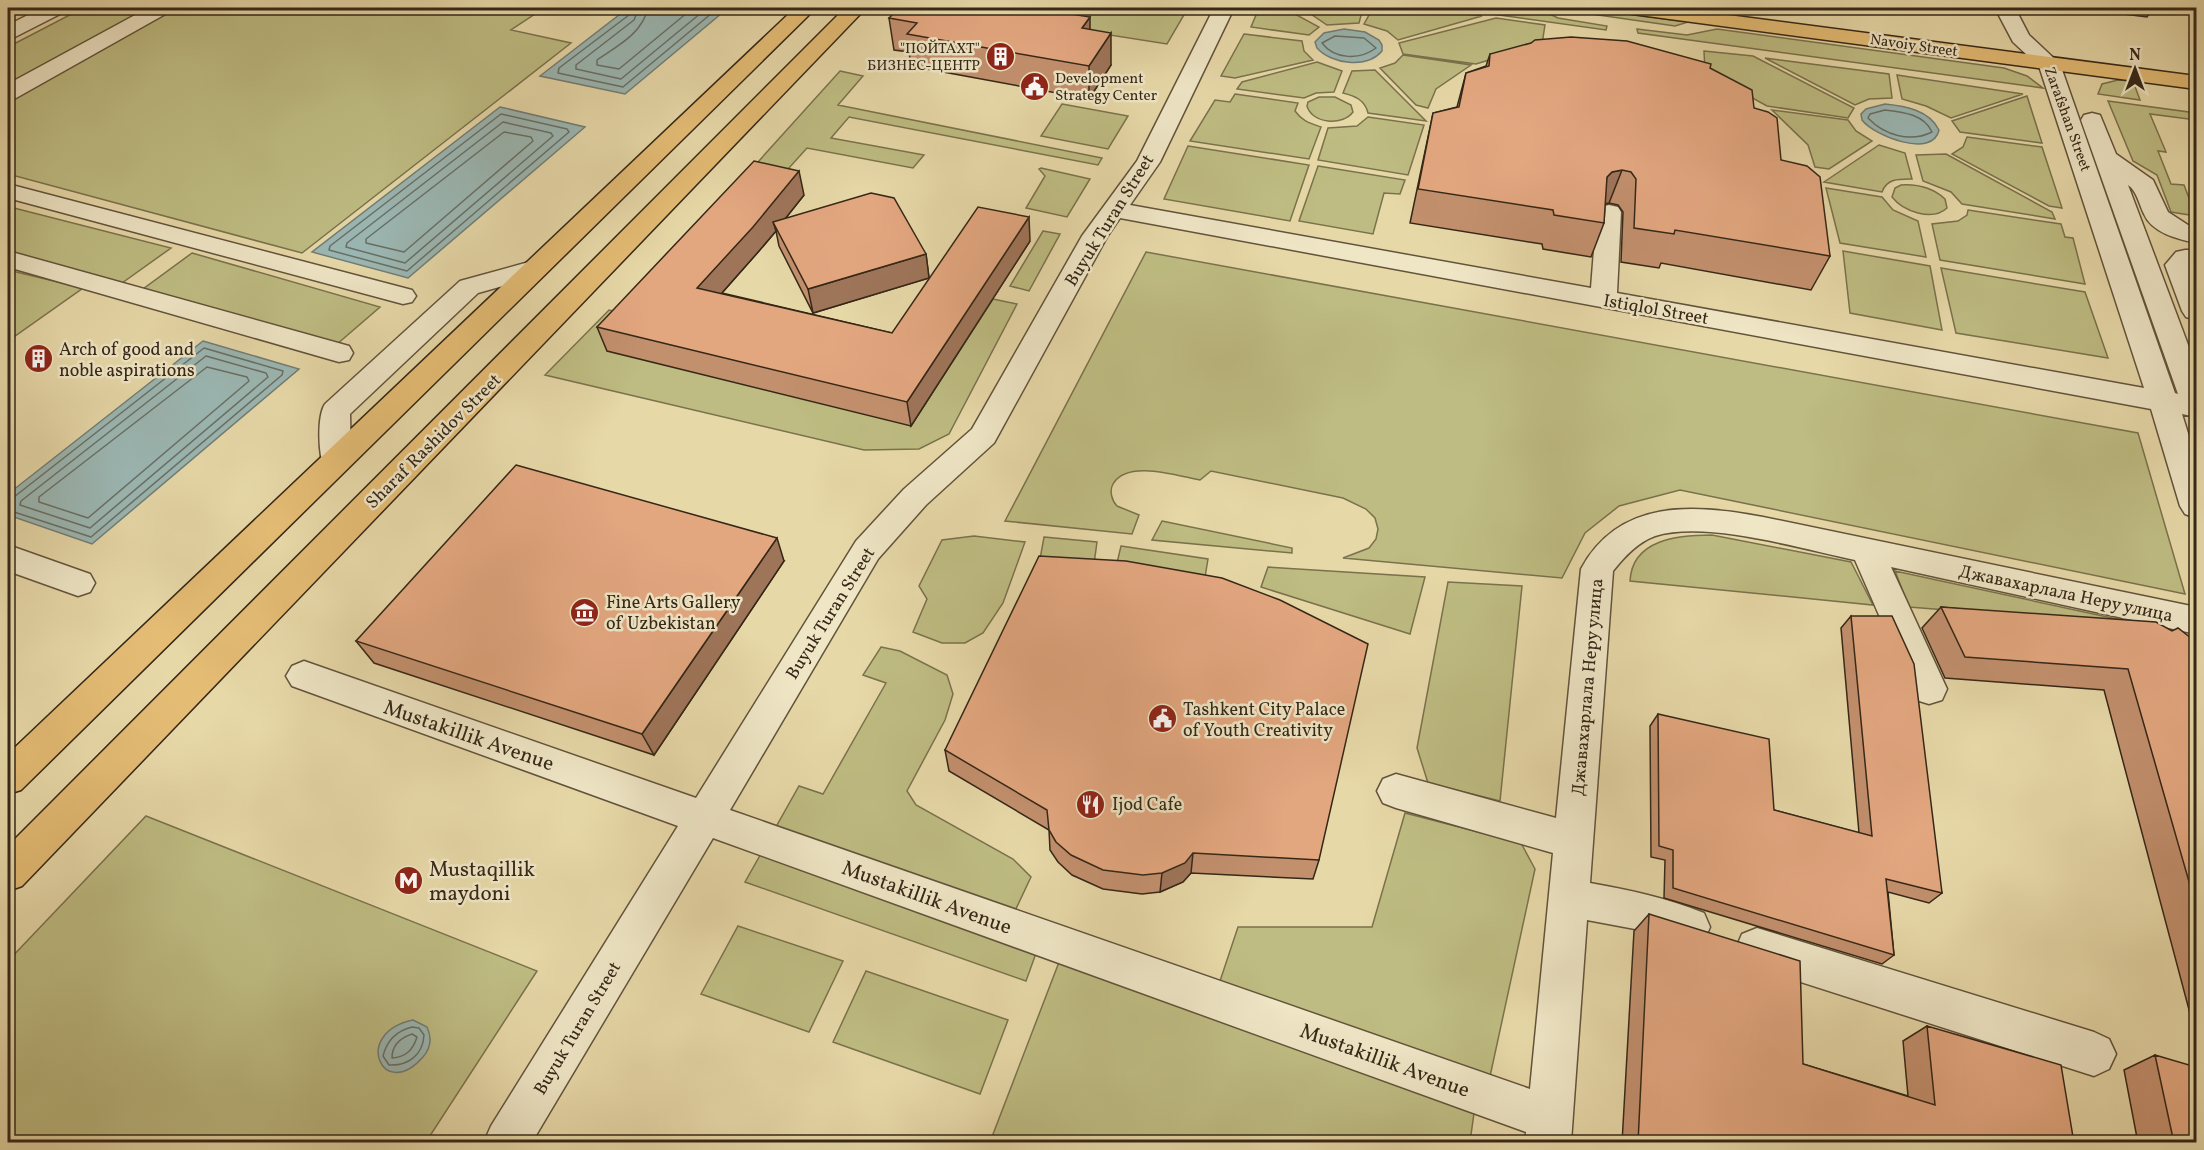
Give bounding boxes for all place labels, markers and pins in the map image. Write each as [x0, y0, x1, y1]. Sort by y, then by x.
place label: "ПОЙТАХТ" БИЗНЕС-ЦЕНТР [867, 39, 980, 77]
building icon: "ПОЙТАХТ" БИЗНЕС-ЦЕНТР [985, 41, 1017, 73]
place label: Development Strategy Center [1055, 69, 1157, 107]
public building icon: Development Strategy Center [1018, 71, 1050, 103]
place label: Arch of good and noble aspirations [59, 338, 195, 384]
building icon: Arch of good and noble aspirations [22, 343, 54, 375]
place label: Fine Arts Gallery of Uzbekistan [606, 591, 741, 637]
museum icon: Fine Arts Gallery of Uzbekistan [569, 596, 601, 628]
place label: Tashkent City Palace of Youth Creativity [1183, 698, 1345, 744]
public building icon: Tashkent City Palace of Youth Creativity [1146, 703, 1178, 735]
restaurant icon: Ijod Cafe [1075, 788, 1107, 820]
place label: Ijod Cafe [1112, 793, 1182, 818]
place label: Mustaqillik maydoni [429, 856, 535, 909]
metro station icon: Mustaqillik maydoni [392, 865, 424, 897]

